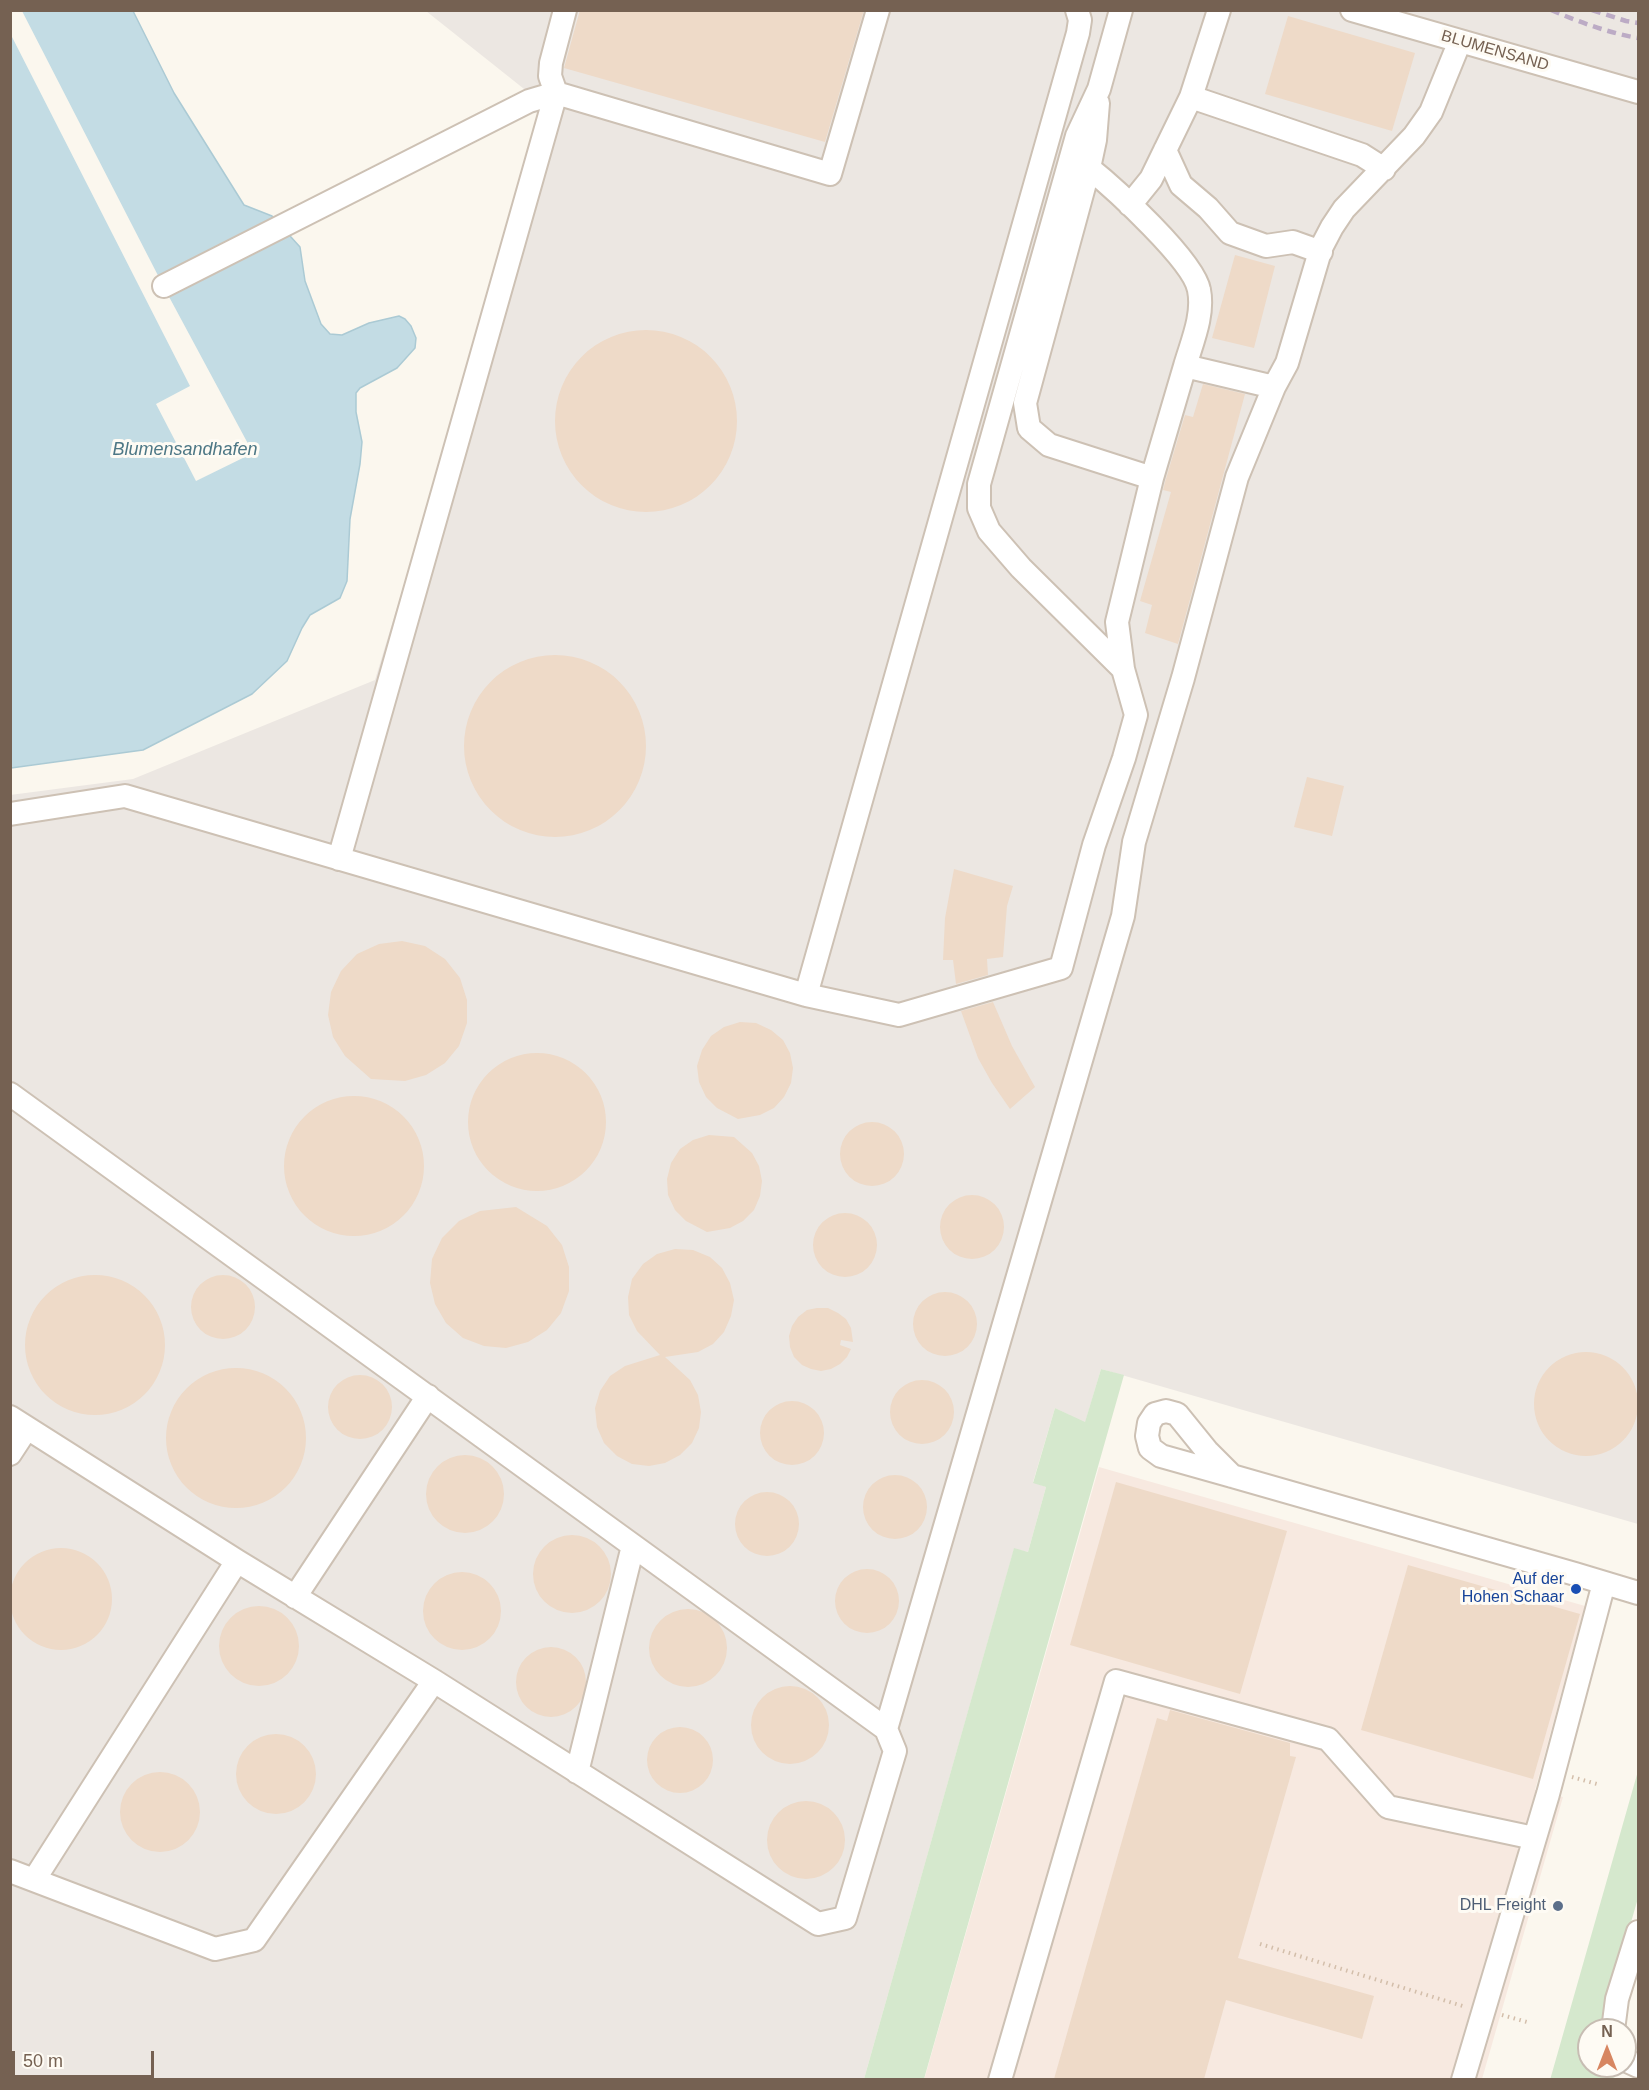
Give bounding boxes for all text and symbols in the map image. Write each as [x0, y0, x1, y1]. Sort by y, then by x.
street label: BLUMENSAND [1439, 26, 1551, 76]
water label: Blumensandhafen [112, 439, 258, 461]
place label: Auf der Hohen Schaar [1462, 1570, 1564, 1608]
marker: Auf der Hohen Schaar [1569, 1582, 1583, 1596]
place label: DHL Freight [1460, 1896, 1546, 1916]
marker: DHL Freight [1551, 1899, 1565, 1913]
north arrow [1577, 2018, 1637, 2078]
text: N [1601, 2023, 1613, 2040]
scale bar [15, 2039, 158, 2077]
text: 50 m [23, 2051, 63, 2071]

